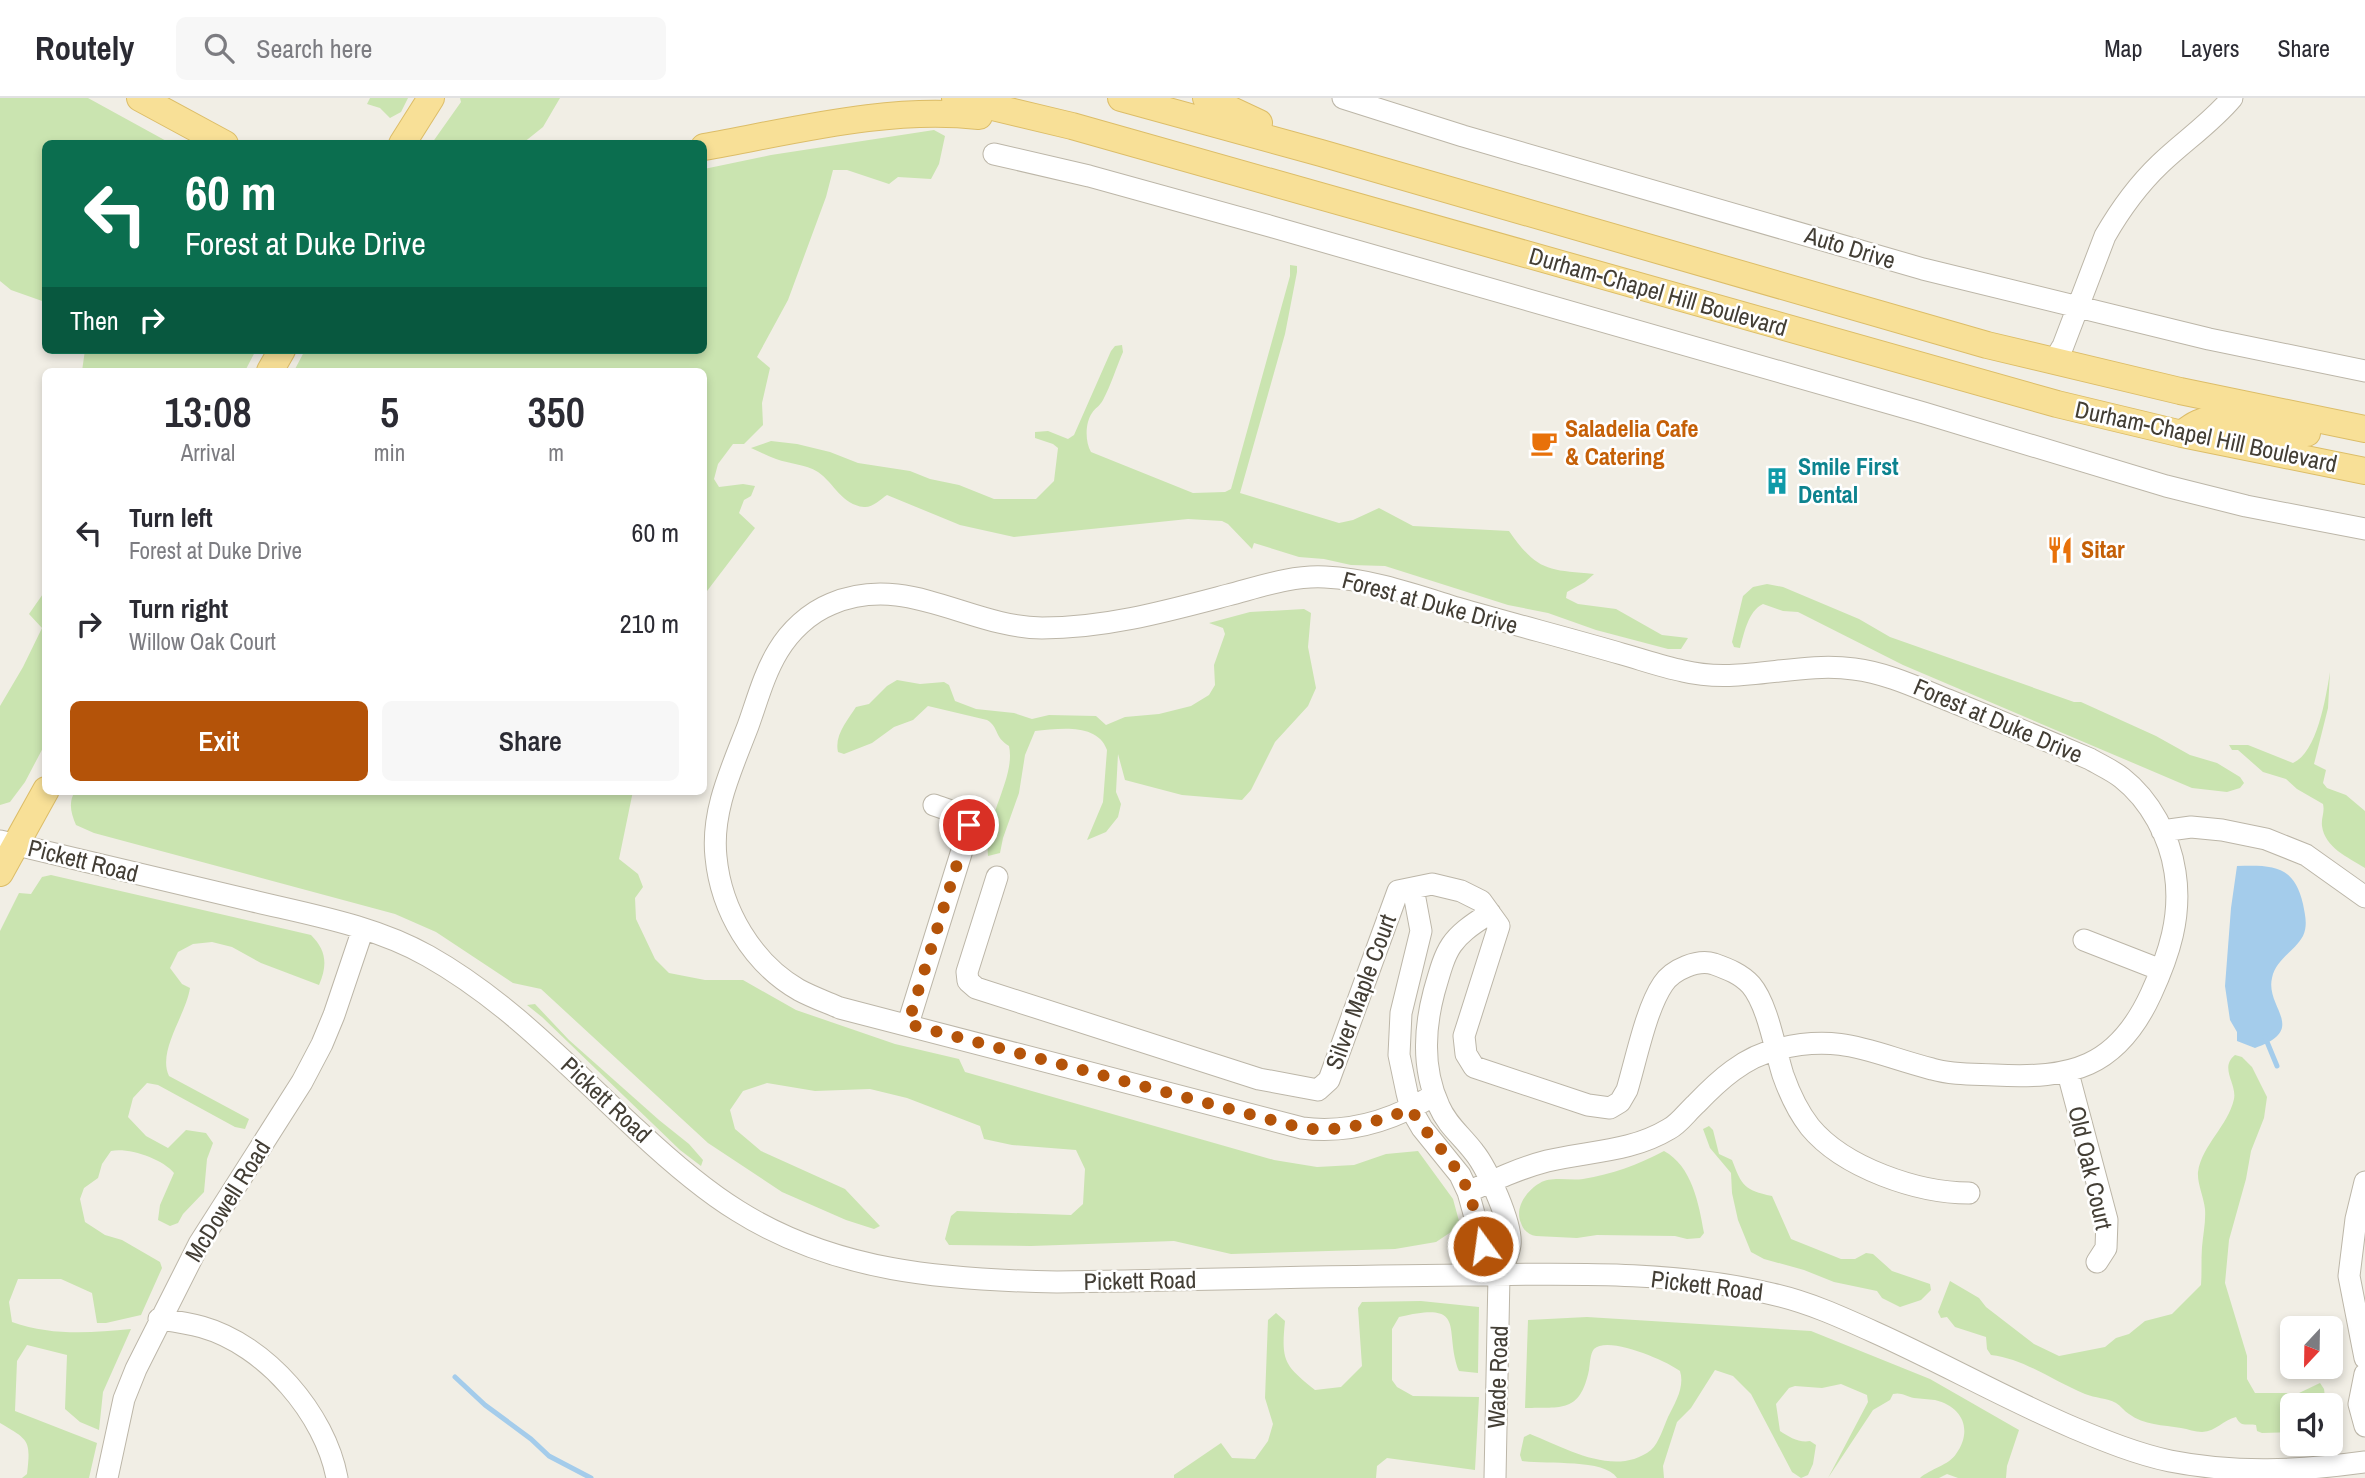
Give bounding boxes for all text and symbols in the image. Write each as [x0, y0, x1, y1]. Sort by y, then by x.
search box [176, 17, 666, 80]
text: Routely [35, 26, 134, 70]
icon: search [200, 29, 238, 67]
text: Search here [256, 31, 372, 66]
text: Map [2104, 32, 2142, 64]
text: Layers [2180, 32, 2239, 64]
text: Share [2277, 32, 2330, 64]
text: 60 m [185, 159, 277, 225]
icon: left [70, 168, 161, 259]
street label: Auto Drive [1800, 218, 1899, 276]
text: Forest at Duke Drive [185, 222, 426, 265]
street label: Durham-Chapel Hill Boulevard [1526, 239, 1791, 343]
icon: right [133, 301, 171, 339]
text: Then [70, 303, 119, 338]
text: 13:08 [164, 384, 252, 440]
text: 5 [380, 384, 399, 440]
text: 350 [527, 384, 585, 440]
street label: Durham-Chapel Hill Boulevard [2072, 393, 2340, 479]
place label: Saladelia Cafe & Catering [1565, 412, 1699, 472]
cafe icon: Saladelia Cafe & Catering [1529, 428, 1559, 458]
text: Arrival [181, 437, 235, 468]
text: min [374, 437, 405, 468]
text: m [548, 437, 564, 468]
place label: Smile First Dental [1798, 450, 1899, 510]
building icon: Smile First Dental [1762, 466, 1792, 496]
text: Turn left [129, 500, 213, 535]
icon: left [70, 514, 108, 552]
text: 60 m [632, 515, 679, 550]
place label: Sitar [2081, 533, 2125, 565]
text: Forest at Duke Drive [129, 535, 302, 566]
restaurant icon: Sitar [2045, 535, 2075, 565]
street label: Forest at Duke Drive [1339, 563, 1522, 641]
text: Turn right [129, 591, 228, 626]
icon: right [70, 605, 108, 643]
text: 210 m [620, 606, 679, 641]
text: Willow Oak Court [129, 626, 276, 657]
street label: Forest at Duke Drive [1909, 670, 2088, 770]
button: Exit [70, 701, 368, 781]
button: Share [382, 701, 679, 781]
pin [939, 795, 999, 855]
icon: arrive [950, 806, 988, 844]
street label: Pickett Road [25, 831, 142, 889]
street label: Silver Maple Court [1317, 909, 1403, 1074]
street label: Pickett Road [555, 1049, 659, 1149]
street label: Old Oak Court [2061, 1103, 2121, 1233]
street label: McDowell Road [177, 1134, 277, 1267]
position arrow [1446, 1209, 1520, 1283]
street label: Pickett Road [1649, 1262, 1765, 1308]
street label: Pickett Road [1083, 1263, 1197, 1297]
north arrow [2280, 1316, 2343, 1379]
map controls [2280, 1316, 2343, 1456]
street label: Wade Road [1479, 1325, 1515, 1429]
button: sound [2280, 1393, 2343, 1456]

